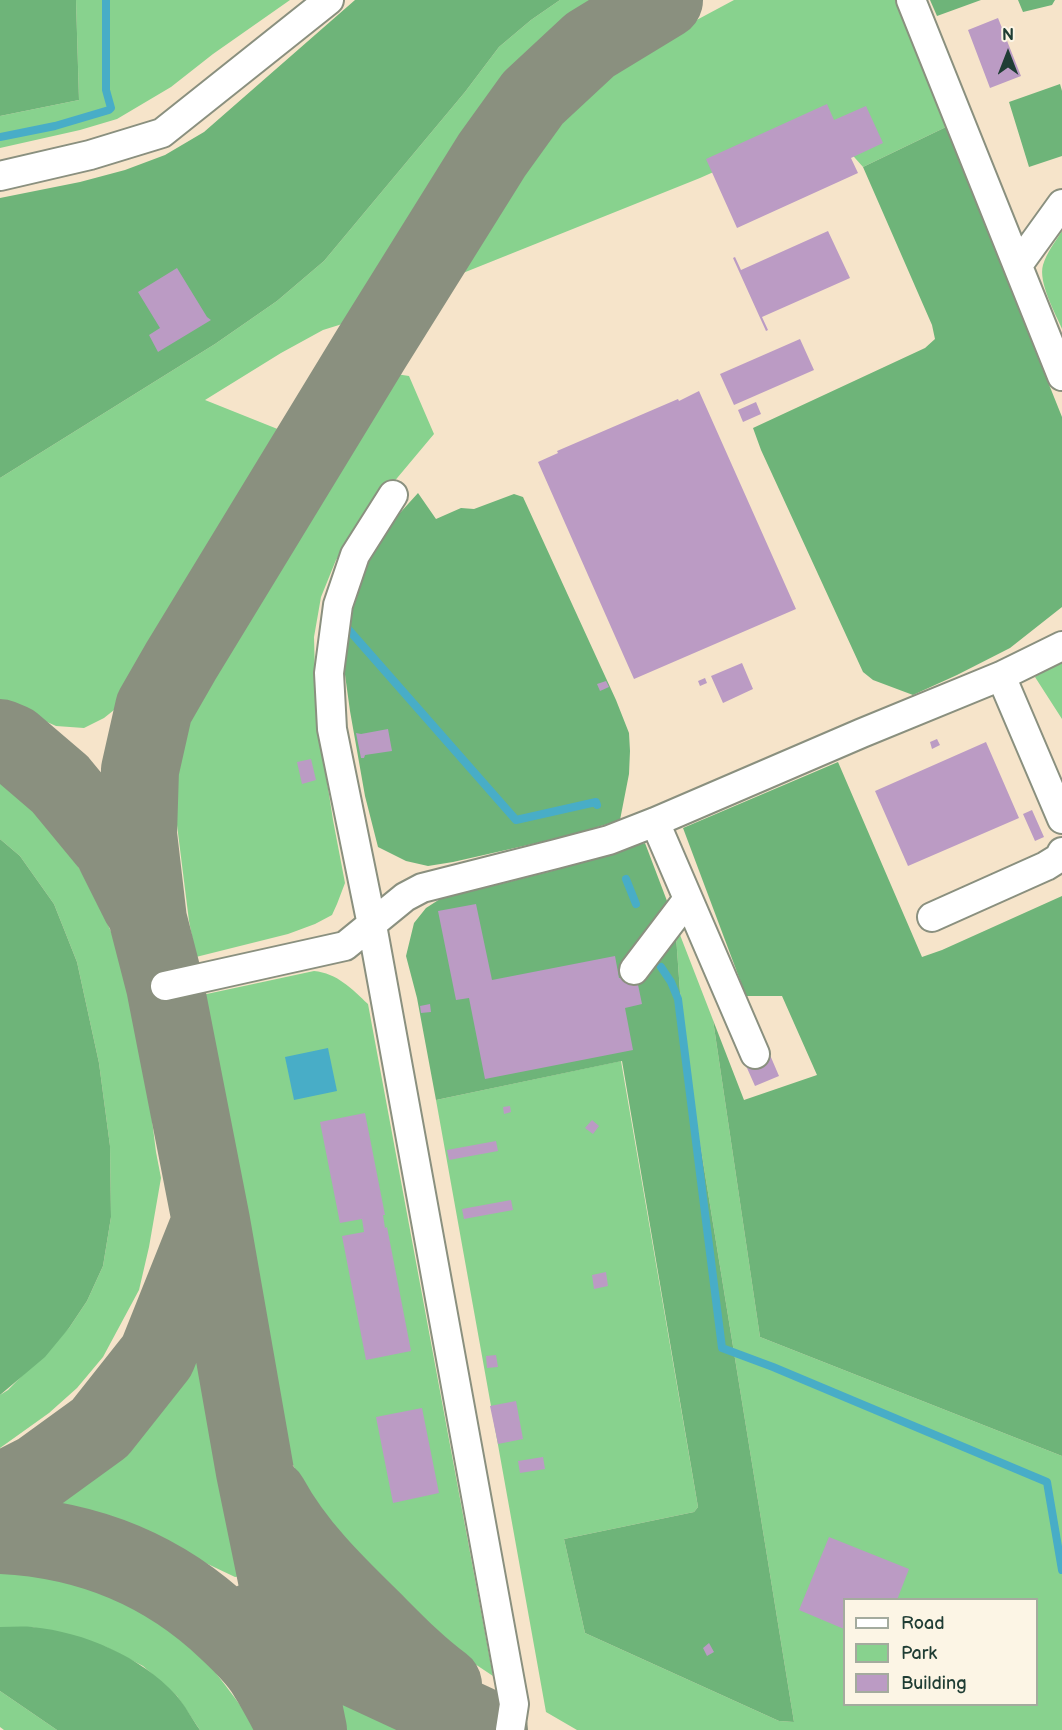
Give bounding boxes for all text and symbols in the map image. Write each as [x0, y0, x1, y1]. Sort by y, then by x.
north arrow [978, 24, 1038, 84]
text: N [1002, 26, 1014, 45]
legend [843, 1598, 1038, 1706]
text: Road [901, 1613, 945, 1634]
text: Park [901, 1643, 937, 1664]
text: Building [901, 1673, 967, 1694]

